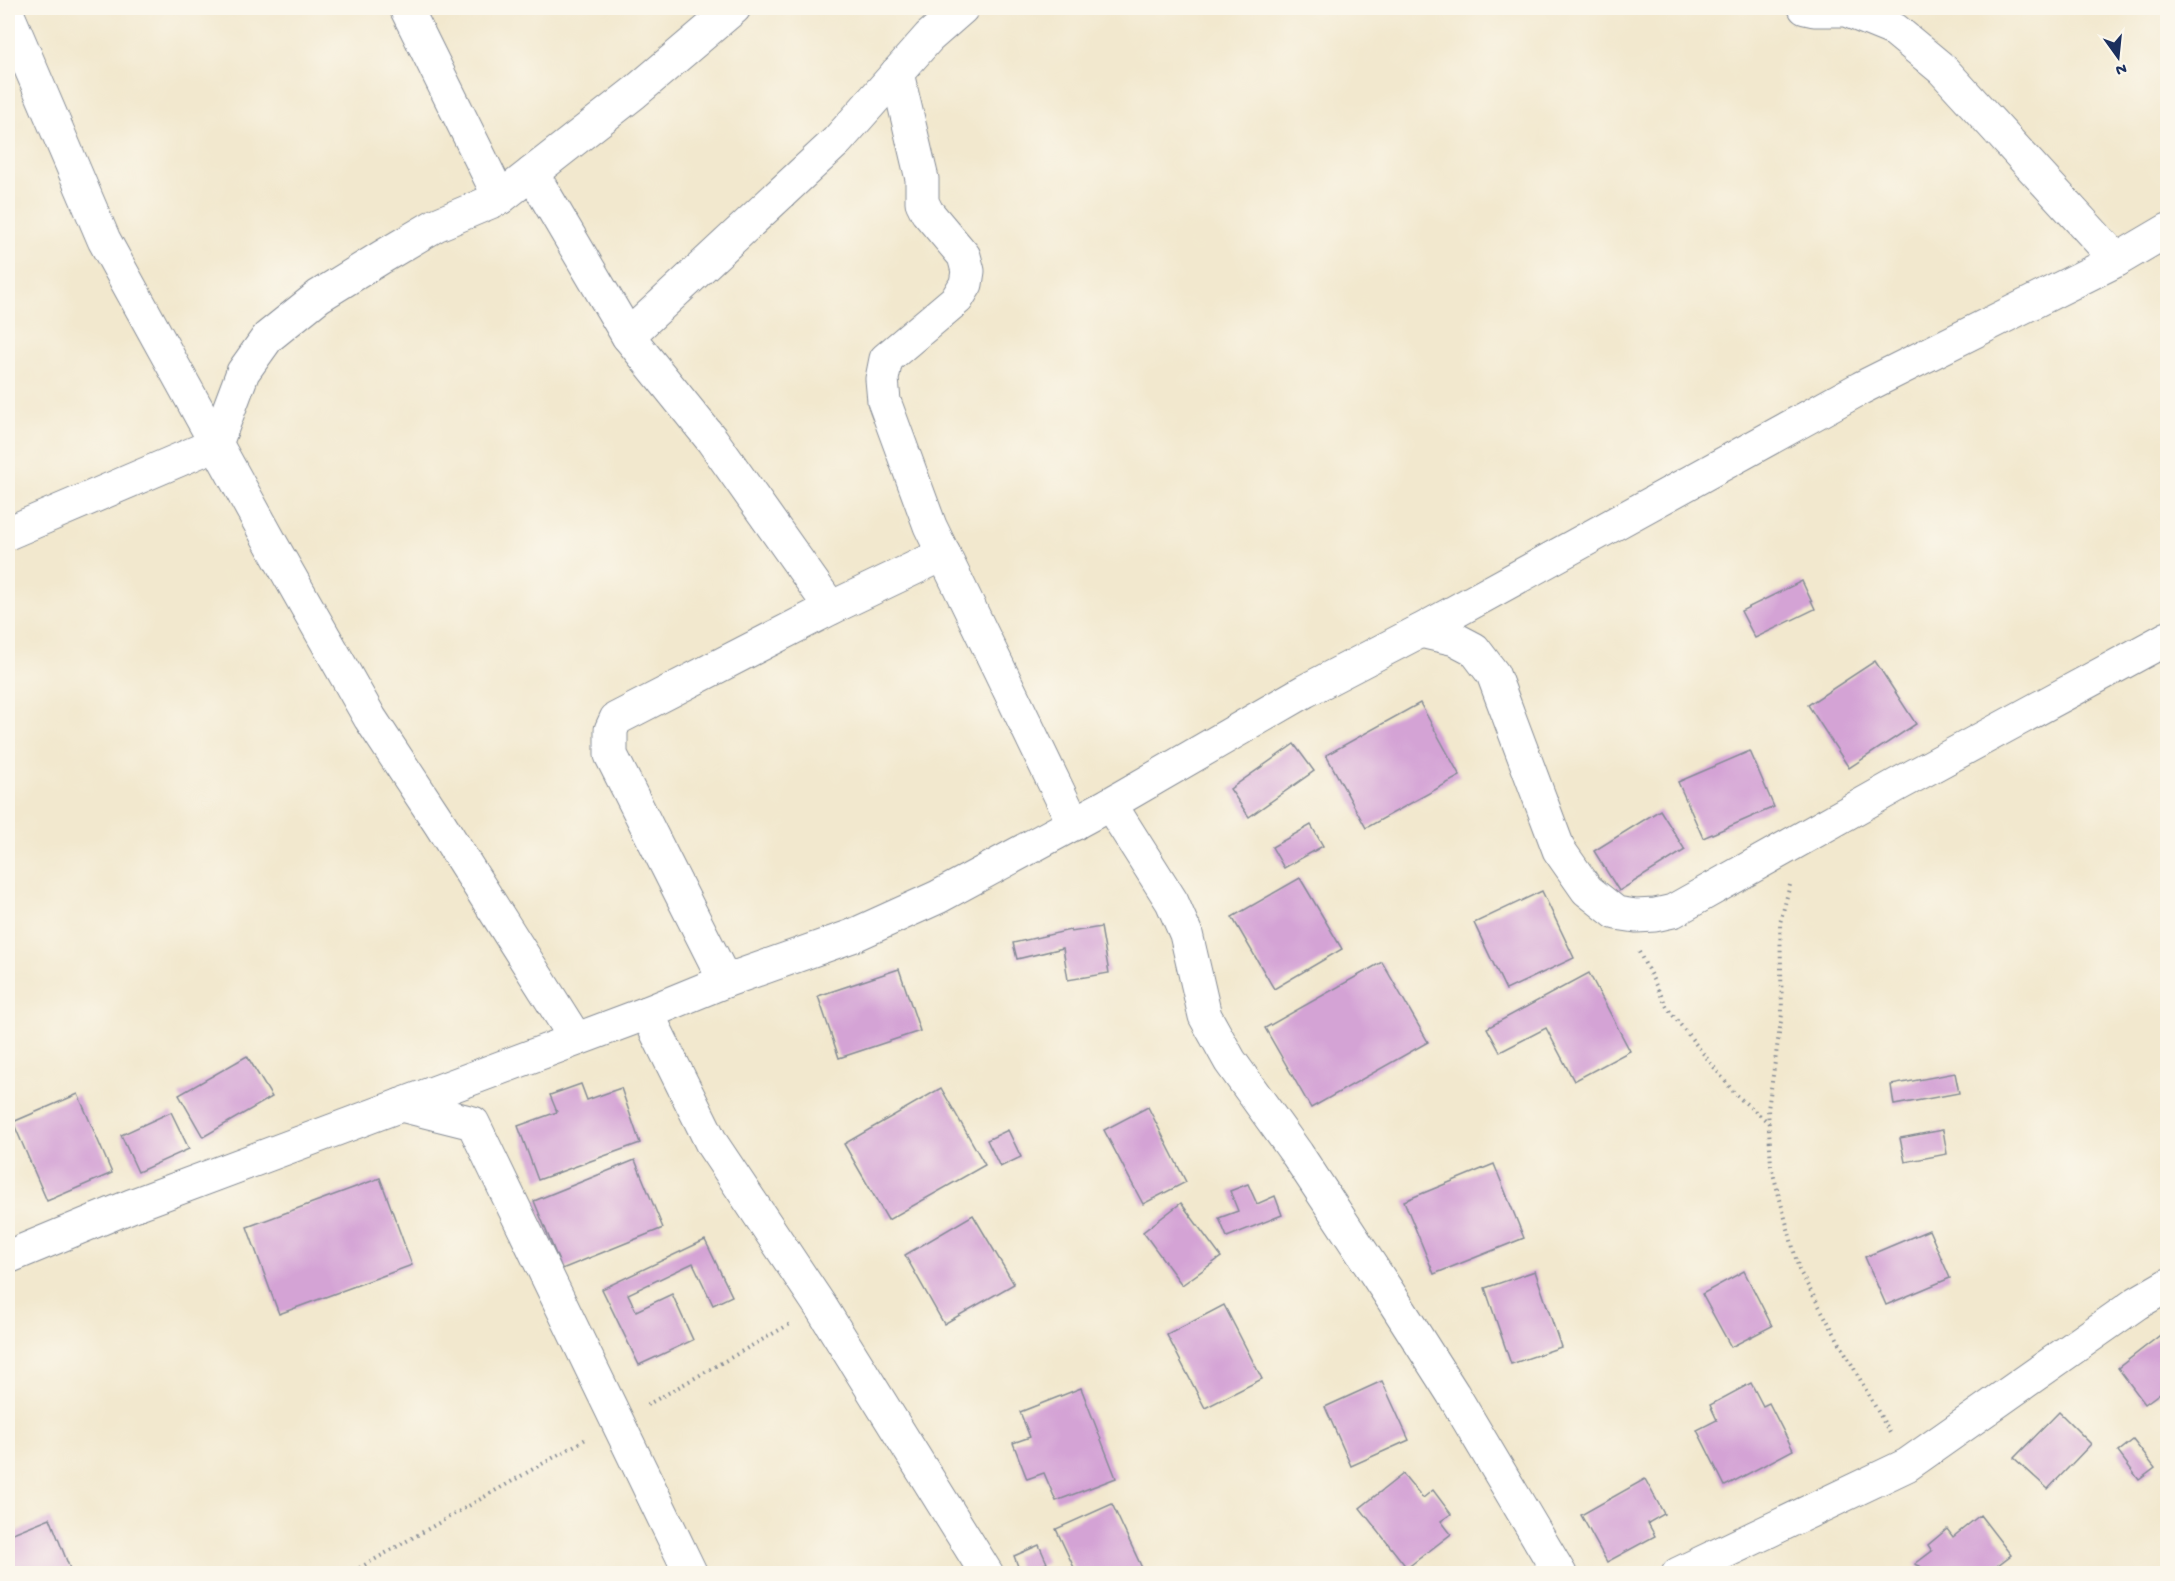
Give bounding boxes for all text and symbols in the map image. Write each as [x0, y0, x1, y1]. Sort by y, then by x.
north arrow [2088, 27, 2148, 87]
text: N [2113, 58, 2128, 79]

